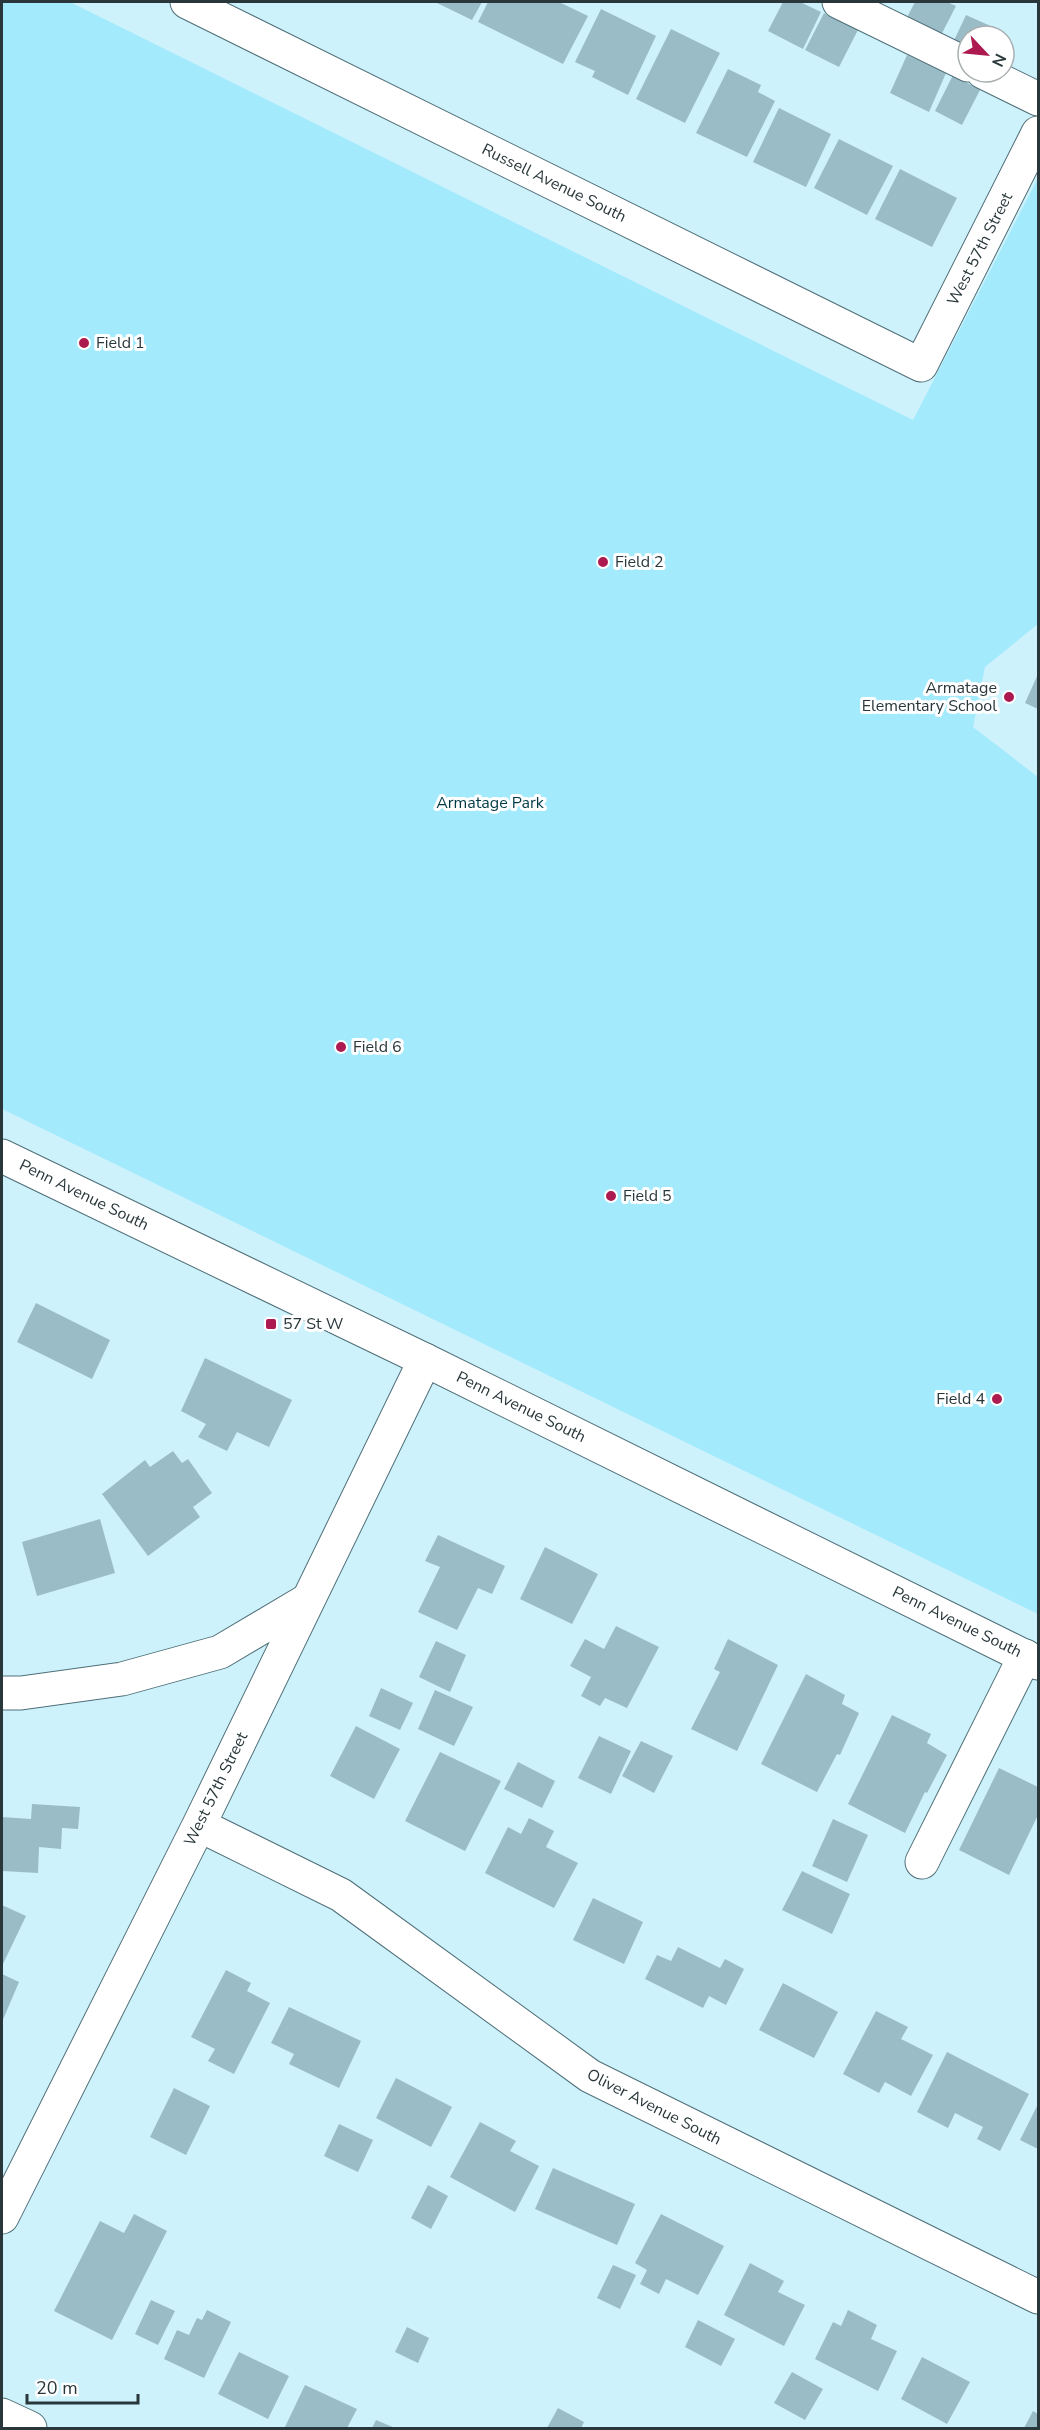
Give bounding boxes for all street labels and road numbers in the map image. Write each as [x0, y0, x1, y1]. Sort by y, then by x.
street label: Russell Avenue South [478, 138, 630, 228]
street label: West 57th Street [942, 188, 1018, 309]
street label: Penn Avenue South [16, 1154, 152, 1236]
street label: Penn Avenue South [453, 1366, 589, 1448]
street label: Penn Avenue South [889, 1581, 1025, 1663]
street label: West 57th Street [179, 1728, 253, 1850]
street label: Oliver Avenue South [583, 2064, 725, 2150]

